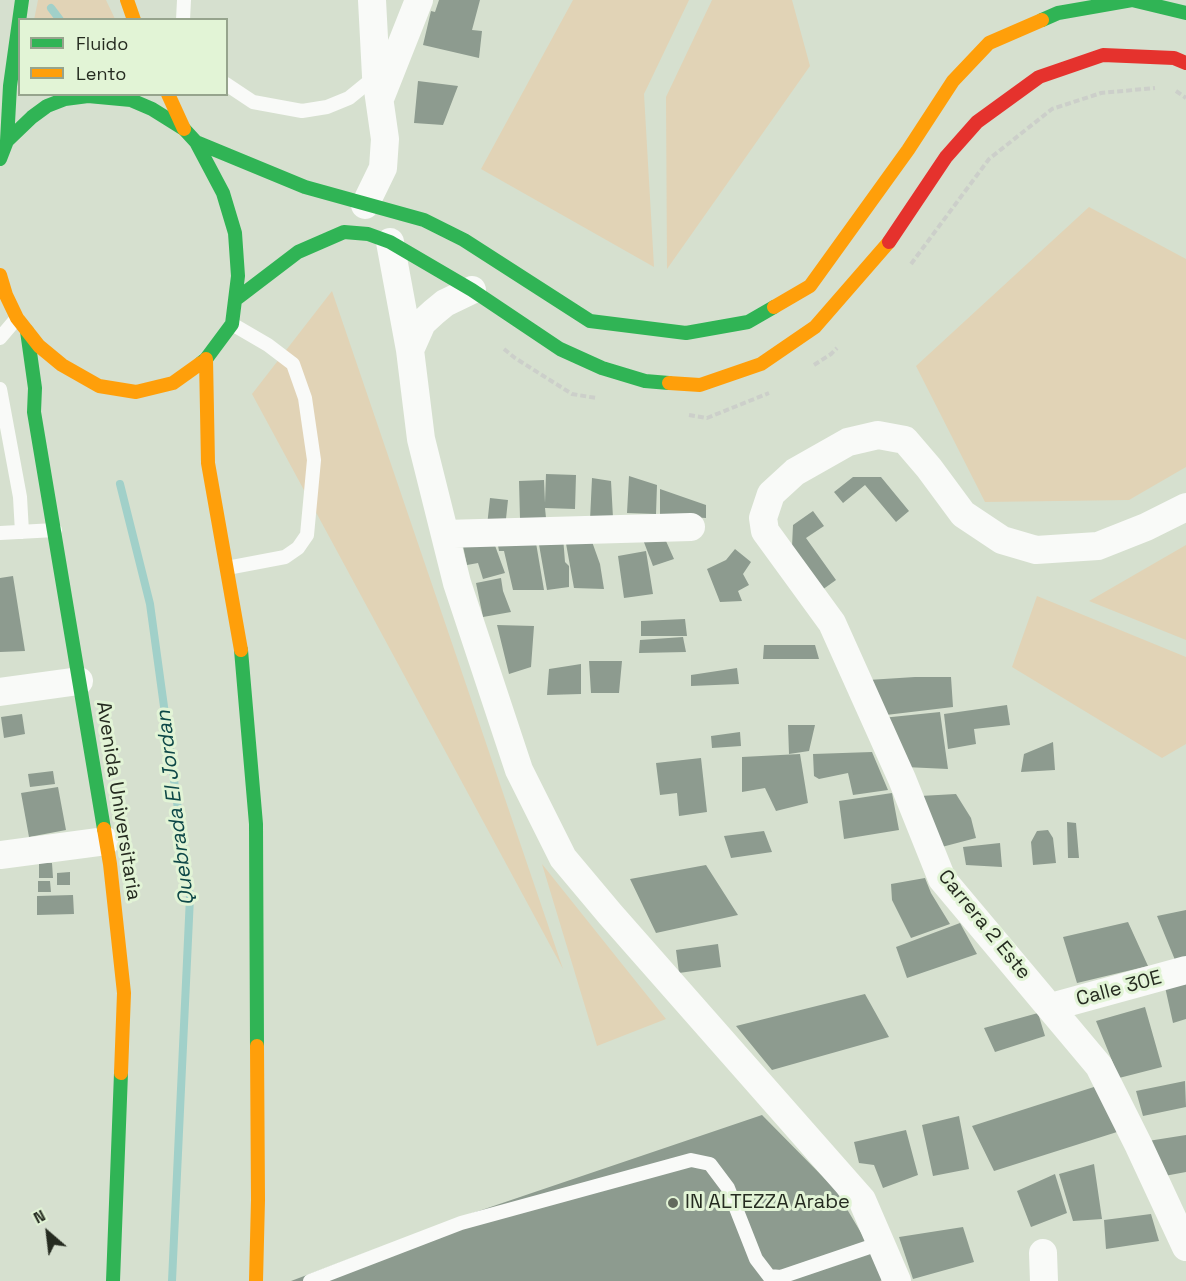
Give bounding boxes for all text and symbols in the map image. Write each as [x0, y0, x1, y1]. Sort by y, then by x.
legend [18, 18, 228, 96]
text: Fluido [76, 32, 128, 55]
text: Lento [76, 62, 126, 85]
street label: Avenida Universitaria [90, 700, 146, 902]
water label: Quebrada El Jordan [152, 709, 200, 907]
street label: Carrera 2 Este [932, 865, 1036, 985]
street label: Calle 30E [1074, 966, 1164, 1012]
place label: IN ALTEZZA Arabe [685, 1191, 850, 1215]
marker: IN ALTEZZA Arabe [666, 1196, 680, 1210]
north arrow [18, 1203, 78, 1263]
text: N [30, 1205, 49, 1228]

